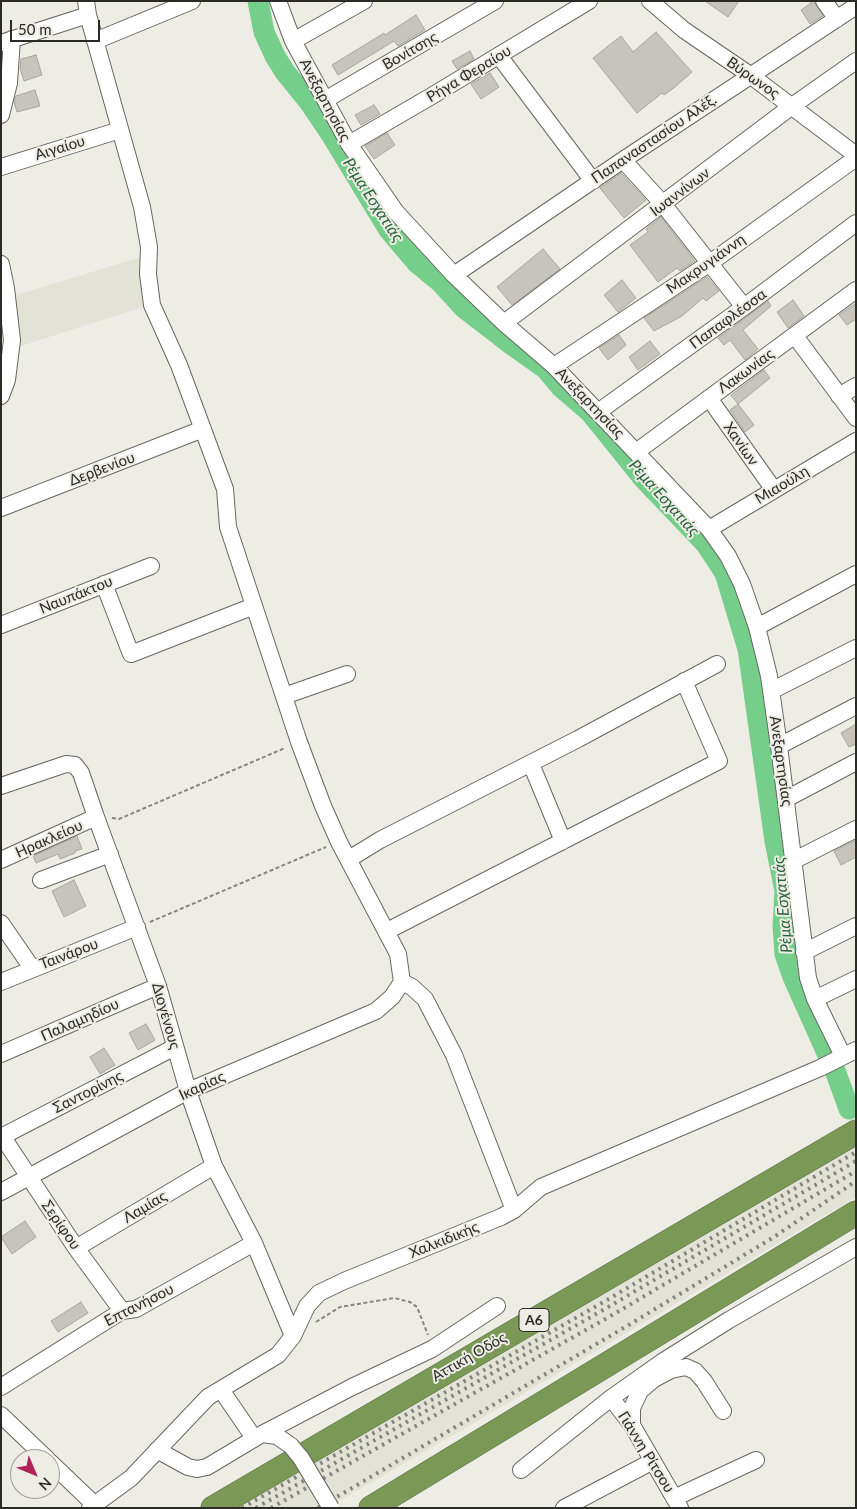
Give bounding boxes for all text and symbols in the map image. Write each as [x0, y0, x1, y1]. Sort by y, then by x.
scale bar [12, 10, 102, 42]
text: 50 m [18, 20, 52, 38]
street label: Βονίτσης [379, 28, 441, 74]
street label: Ρήγα Φεραίου [423, 42, 515, 106]
street label: Βύρωνος [723, 53, 783, 103]
street label: Ανεξαρτησίας [296, 55, 354, 145]
street label: Παπαναστασίου Αλέξ. [588, 90, 720, 188]
street label: Αιγαίου [33, 132, 87, 164]
water label: Ρέμα Εσχατιάς [339, 154, 407, 246]
street label: Ιωαννίνων [647, 164, 713, 220]
street label: Μακρυγιάννη [663, 230, 749, 298]
street label: Παπαφλέσσα [686, 285, 770, 353]
street label: Λακωνίας [714, 345, 778, 397]
street label: Ανεξαρτησίας [552, 364, 628, 442]
street label: Χανίων [720, 419, 762, 469]
street label: Δερβενίου [67, 448, 137, 490]
water label: Ρέμα Εσχατιάς [625, 456, 703, 540]
street label: Μιαούλη [752, 462, 812, 508]
street label: Ναυπάκτου [37, 572, 115, 618]
street label: Ανεξαρτησίας [766, 715, 796, 807]
street label: Ηρακλείου [13, 816, 85, 862]
water label: Ρέμα Εσχατιάς [769, 856, 797, 954]
street label: Ταινάρου [37, 935, 101, 973]
street label: Διογένους [148, 981, 184, 1051]
street label: Παλαμηδίου [38, 995, 122, 1045]
street label: Σαντορίνης [50, 1067, 126, 1117]
street label: Ικαρίας [176, 1068, 228, 1104]
street label: Λαμίας [120, 1187, 170, 1227]
street label: Σερίφου [38, 1197, 84, 1253]
street label: Χαλκιδικής [407, 1218, 481, 1262]
street label: Επτανήσου [101, 1280, 177, 1330]
road number: Α6 [519, 1308, 549, 1332]
street label: Αττική Οδός [428, 1328, 510, 1386]
street label: Γιάννη Ρίτσου [614, 1408, 678, 1496]
north arrow [10, 1449, 60, 1499]
text: N [35, 1474, 55, 1494]

